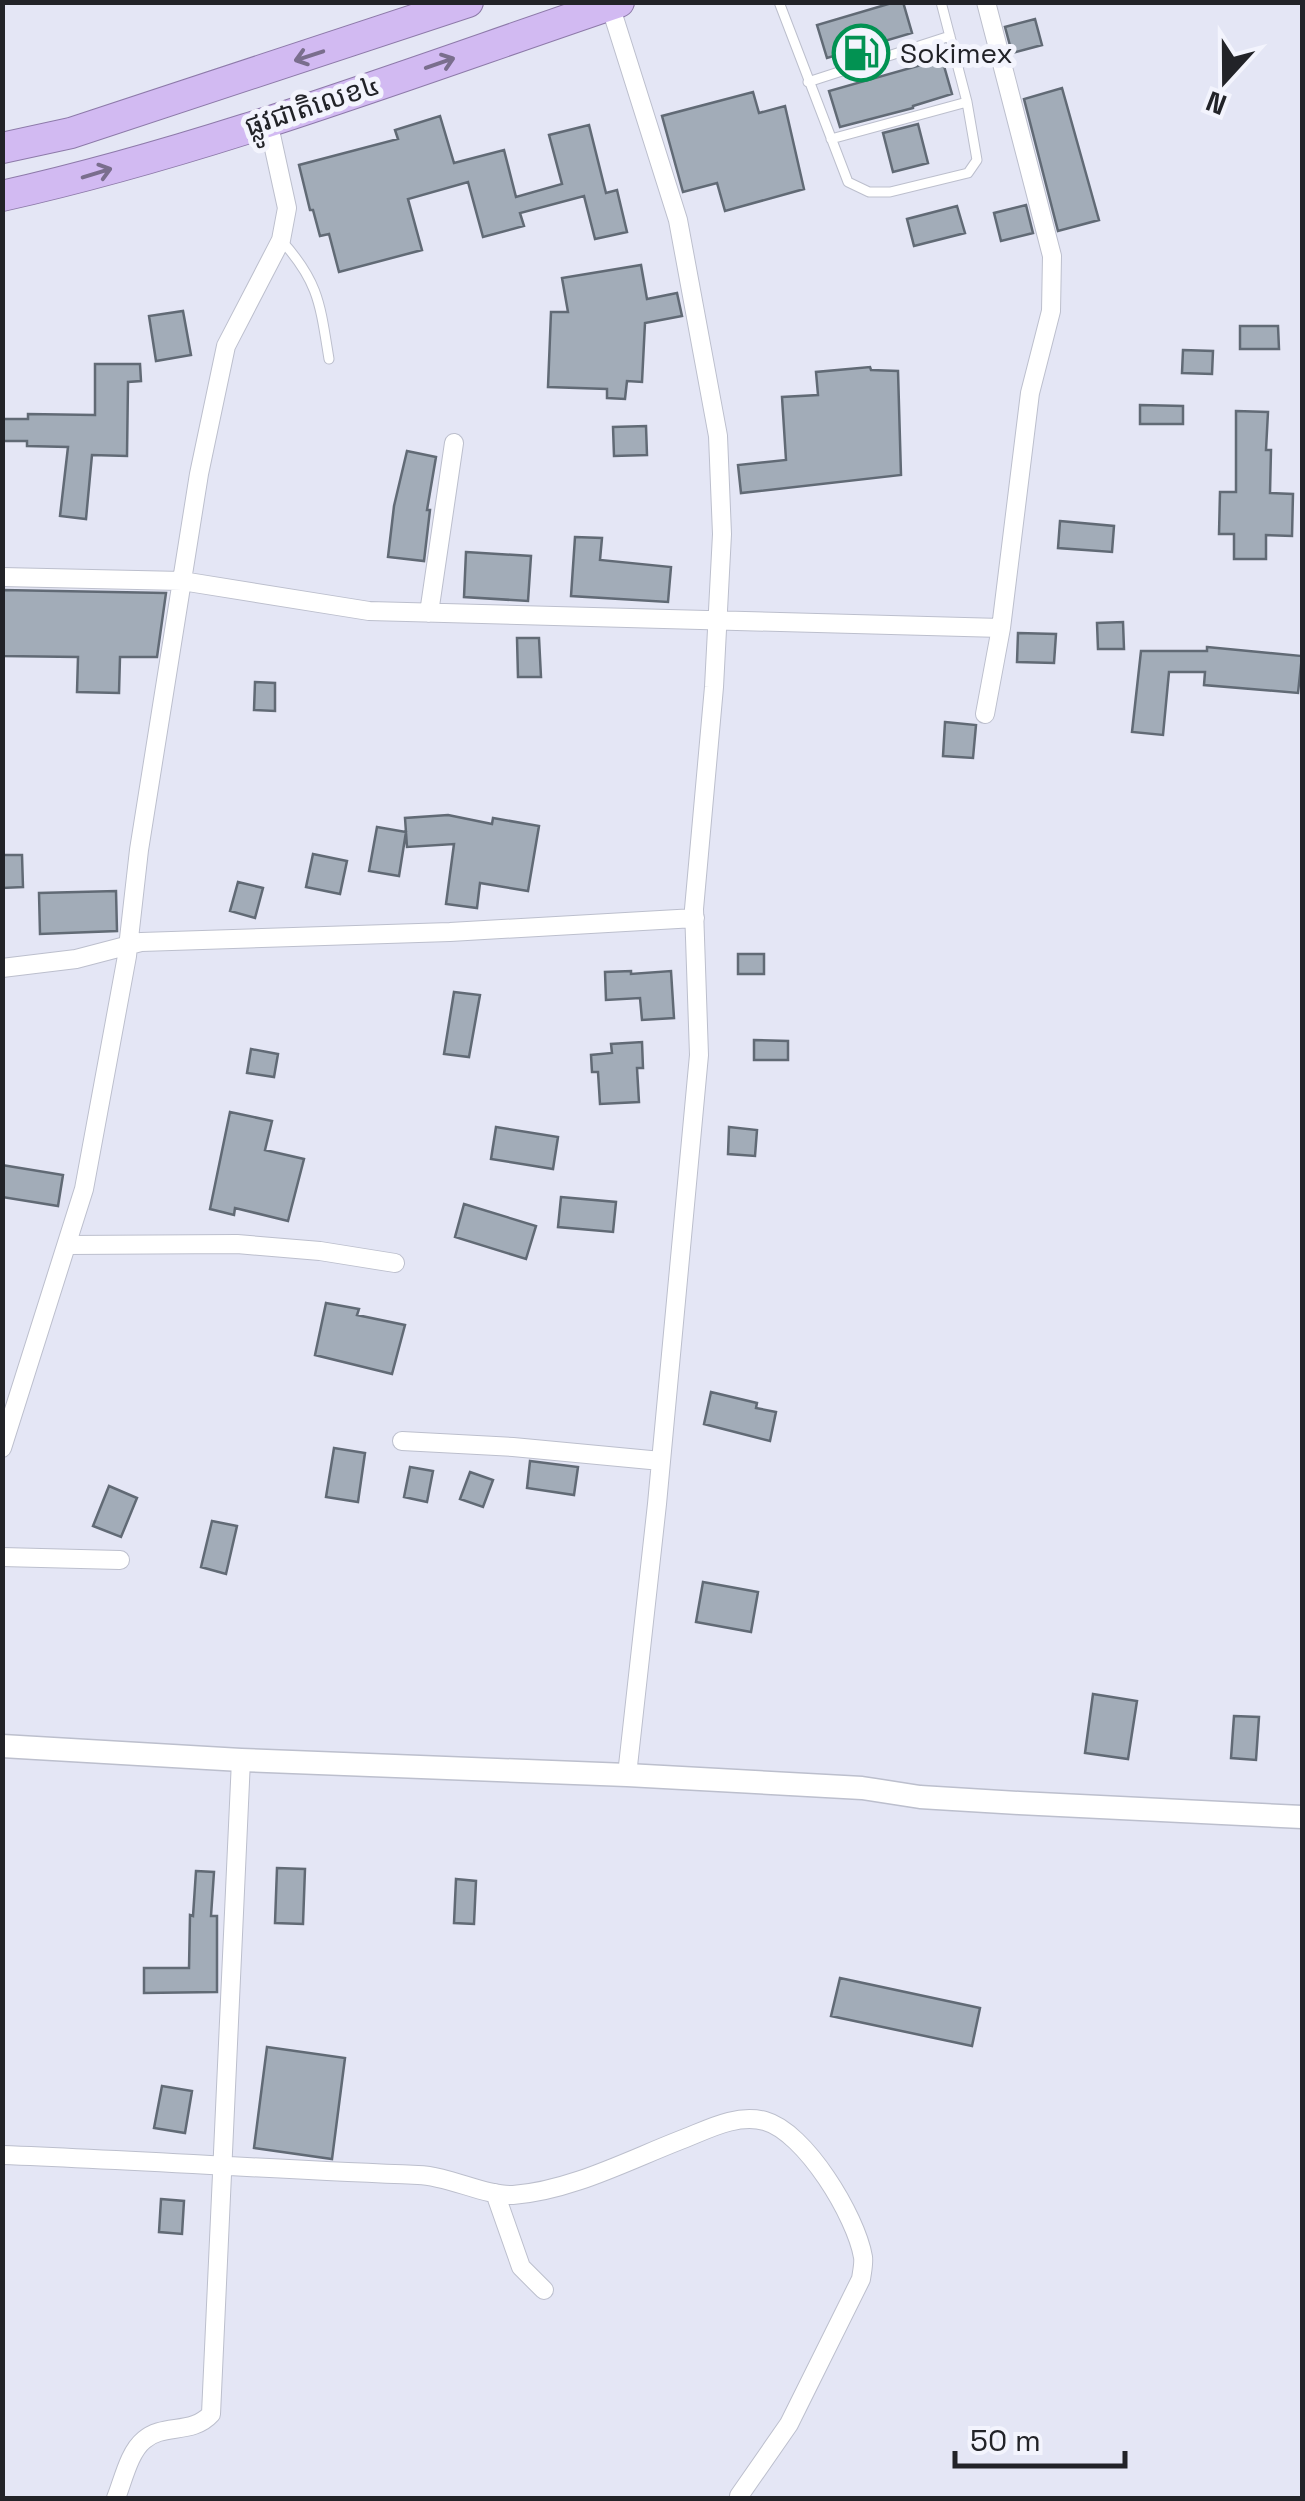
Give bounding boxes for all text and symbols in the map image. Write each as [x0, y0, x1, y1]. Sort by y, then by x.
fuel station icon: Sokimex [831, 23, 891, 83]
north arrow [1175, 30, 1275, 130]
place label: Sokimex [900, 35, 1013, 71]
one-way arrow [294, 48, 325, 66]
one-way arrow [423, 52, 455, 70]
street label: ផ្លូវជាតិលេខ៤ [240, 66, 386, 151]
text: N [1201, 83, 1231, 124]
one-way arrow [81, 163, 113, 181]
scale bar [955, 2406, 1125, 2468]
text: 50 m [970, 2421, 1041, 2460]

